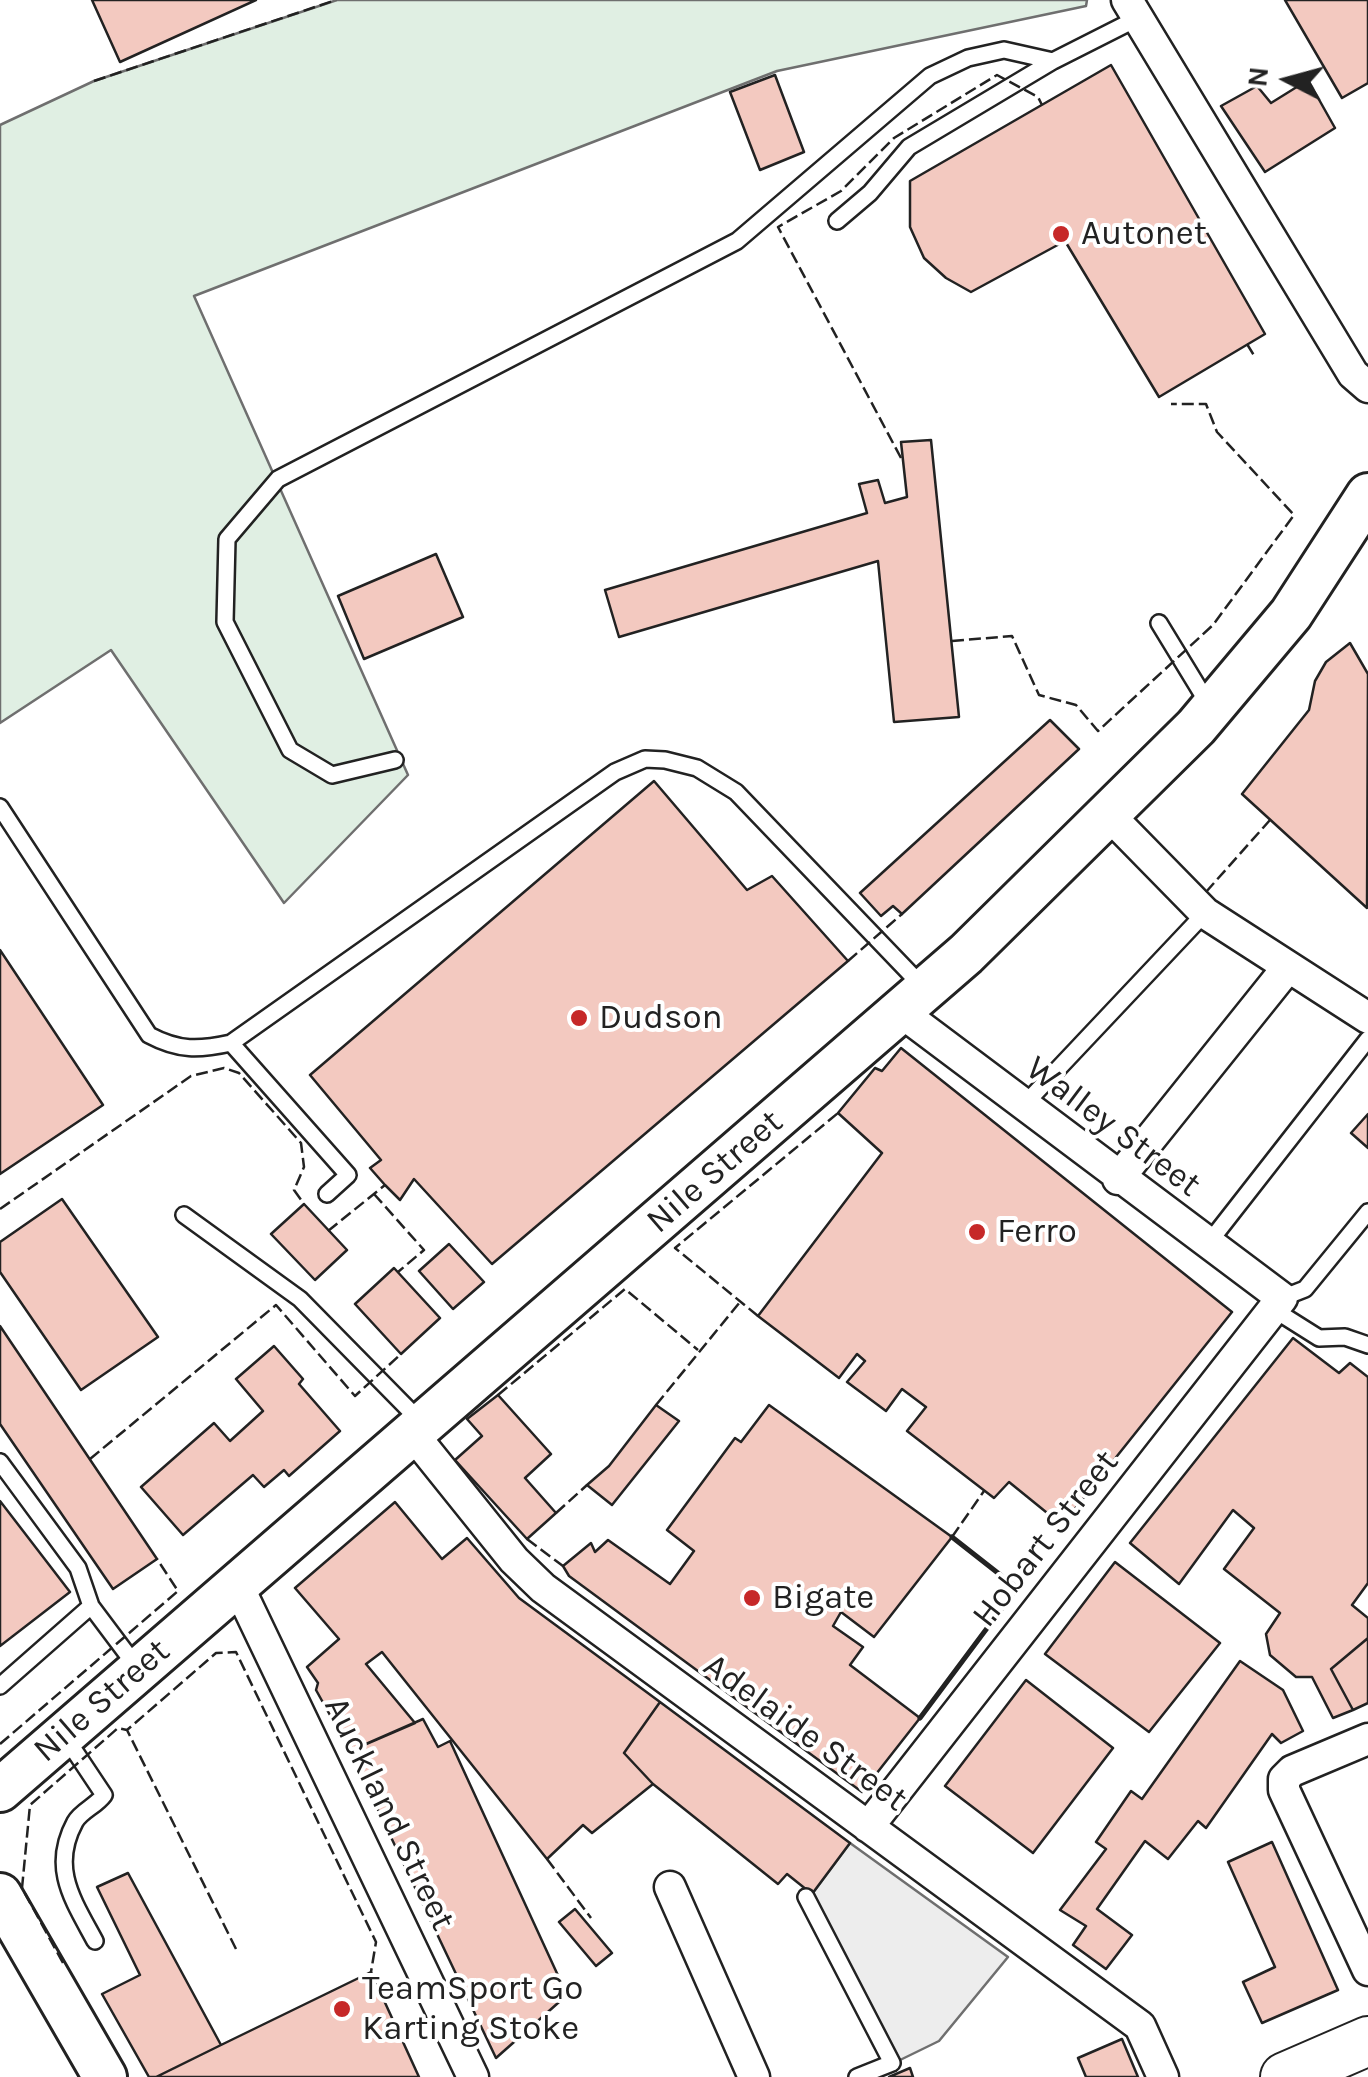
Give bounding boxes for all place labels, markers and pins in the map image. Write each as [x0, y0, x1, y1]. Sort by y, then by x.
place label: Autonet [1081, 213, 1207, 255]
marker: Autonet [1050, 223, 1072, 245]
place label: Dudson [599, 997, 723, 1039]
marker: Dudson [568, 1007, 590, 1029]
place label: Ferro [997, 1211, 1077, 1253]
marker: Ferro [966, 1221, 988, 1243]
place label: Bigate [772, 1577, 874, 1619]
marker: Bigate [741, 1587, 763, 1609]
place label: TeamSport Go Karting Stoke [362, 1968, 583, 2050]
marker: TeamSport Go Karting Stoke [331, 1998, 353, 2020]

